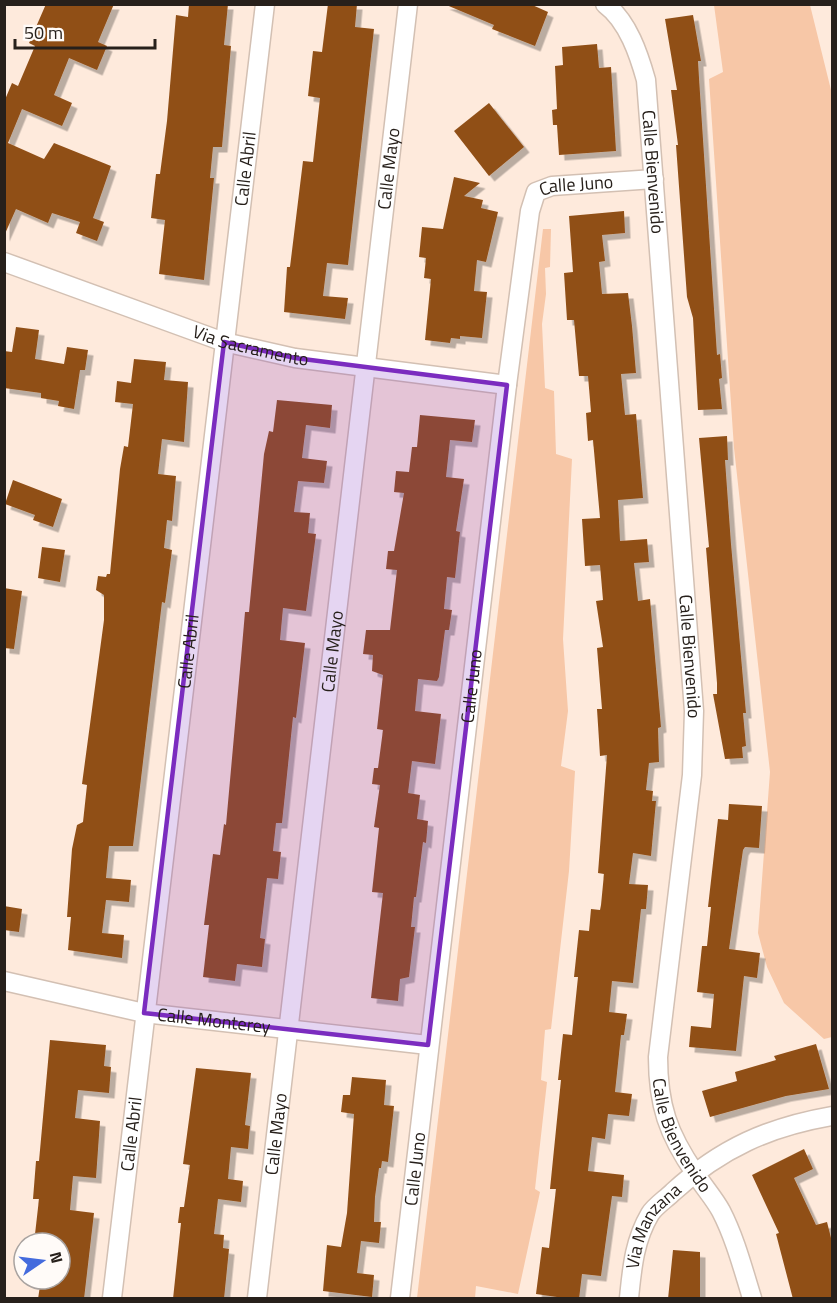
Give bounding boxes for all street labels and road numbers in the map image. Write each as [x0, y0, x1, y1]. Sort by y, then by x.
street label: Calle Bienvenido [635, 109, 672, 235]
street label: Calle Mayo [370, 126, 406, 211]
street label: Calle Abril [227, 130, 263, 208]
street label: Calle Juno [535, 168, 614, 203]
street label: Via Sacramento [189, 318, 310, 373]
street label: Calle Bienvenido [672, 594, 708, 719]
street label: Calle Mayo [314, 609, 350, 694]
street label: Calle Abril [170, 613, 206, 690]
street label: Calle Juno [453, 648, 489, 725]
street label: Calle Monterey [156, 1001, 272, 1040]
street label: Calle Bienvenido [646, 1077, 718, 1198]
street label: Calle Mayo [257, 1092, 294, 1177]
street label: Calle Abril [113, 1095, 149, 1173]
street label: Calle Juno [397, 1130, 432, 1207]
street label: Via Manzana [618, 1177, 687, 1271]

